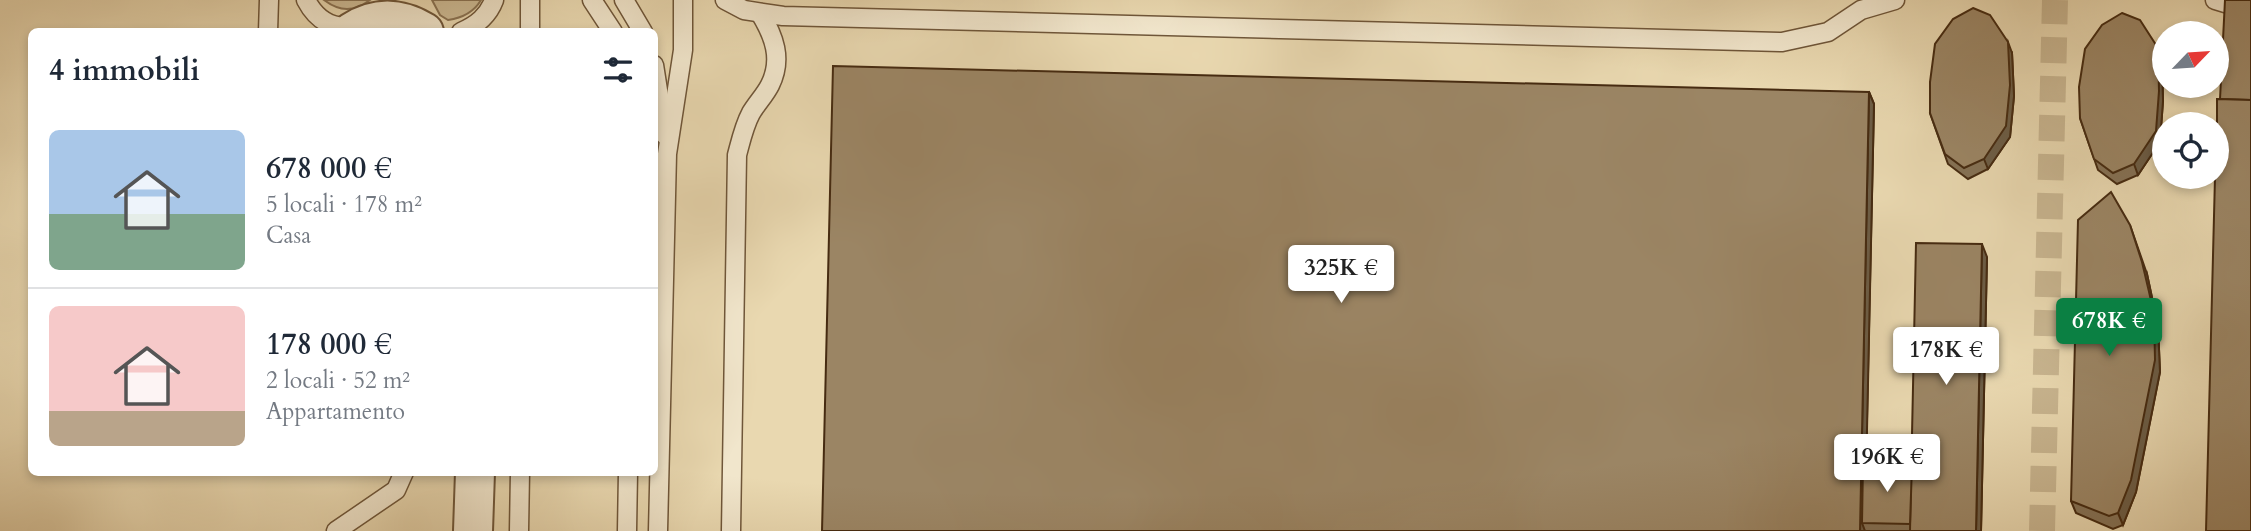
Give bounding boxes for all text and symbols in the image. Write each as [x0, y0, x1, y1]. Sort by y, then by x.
north arrow [2152, 21, 2230, 98]
map controls [2152, 21, 2229, 189]
text: 4 immobili [49, 50, 200, 91]
icon: filters [599, 51, 637, 89]
button: locate [2152, 112, 2229, 189]
text: 678 000 € [266, 148, 392, 189]
icon: home [105, 158, 189, 242]
text: 5 locali · 178 m² [266, 189, 422, 220]
text: Casa [266, 220, 311, 251]
pin: 325K € [1284, 246, 1398, 305]
text: 325K € [1304, 252, 1378, 283]
pin: 678K € [2052, 298, 2166, 358]
text: 678K € [2072, 305, 2146, 336]
text: 178 000 € [266, 324, 392, 365]
pin: 178K € [1889, 328, 2003, 387]
icon: home [105, 334, 189, 418]
text: 178K € [1909, 334, 1983, 365]
text: 2 locali · 52 m² [266, 365, 410, 396]
text: Appartamento [266, 396, 405, 427]
pin: 196K € [1830, 434, 1944, 494]
text: 196K € [1850, 441, 1924, 472]

